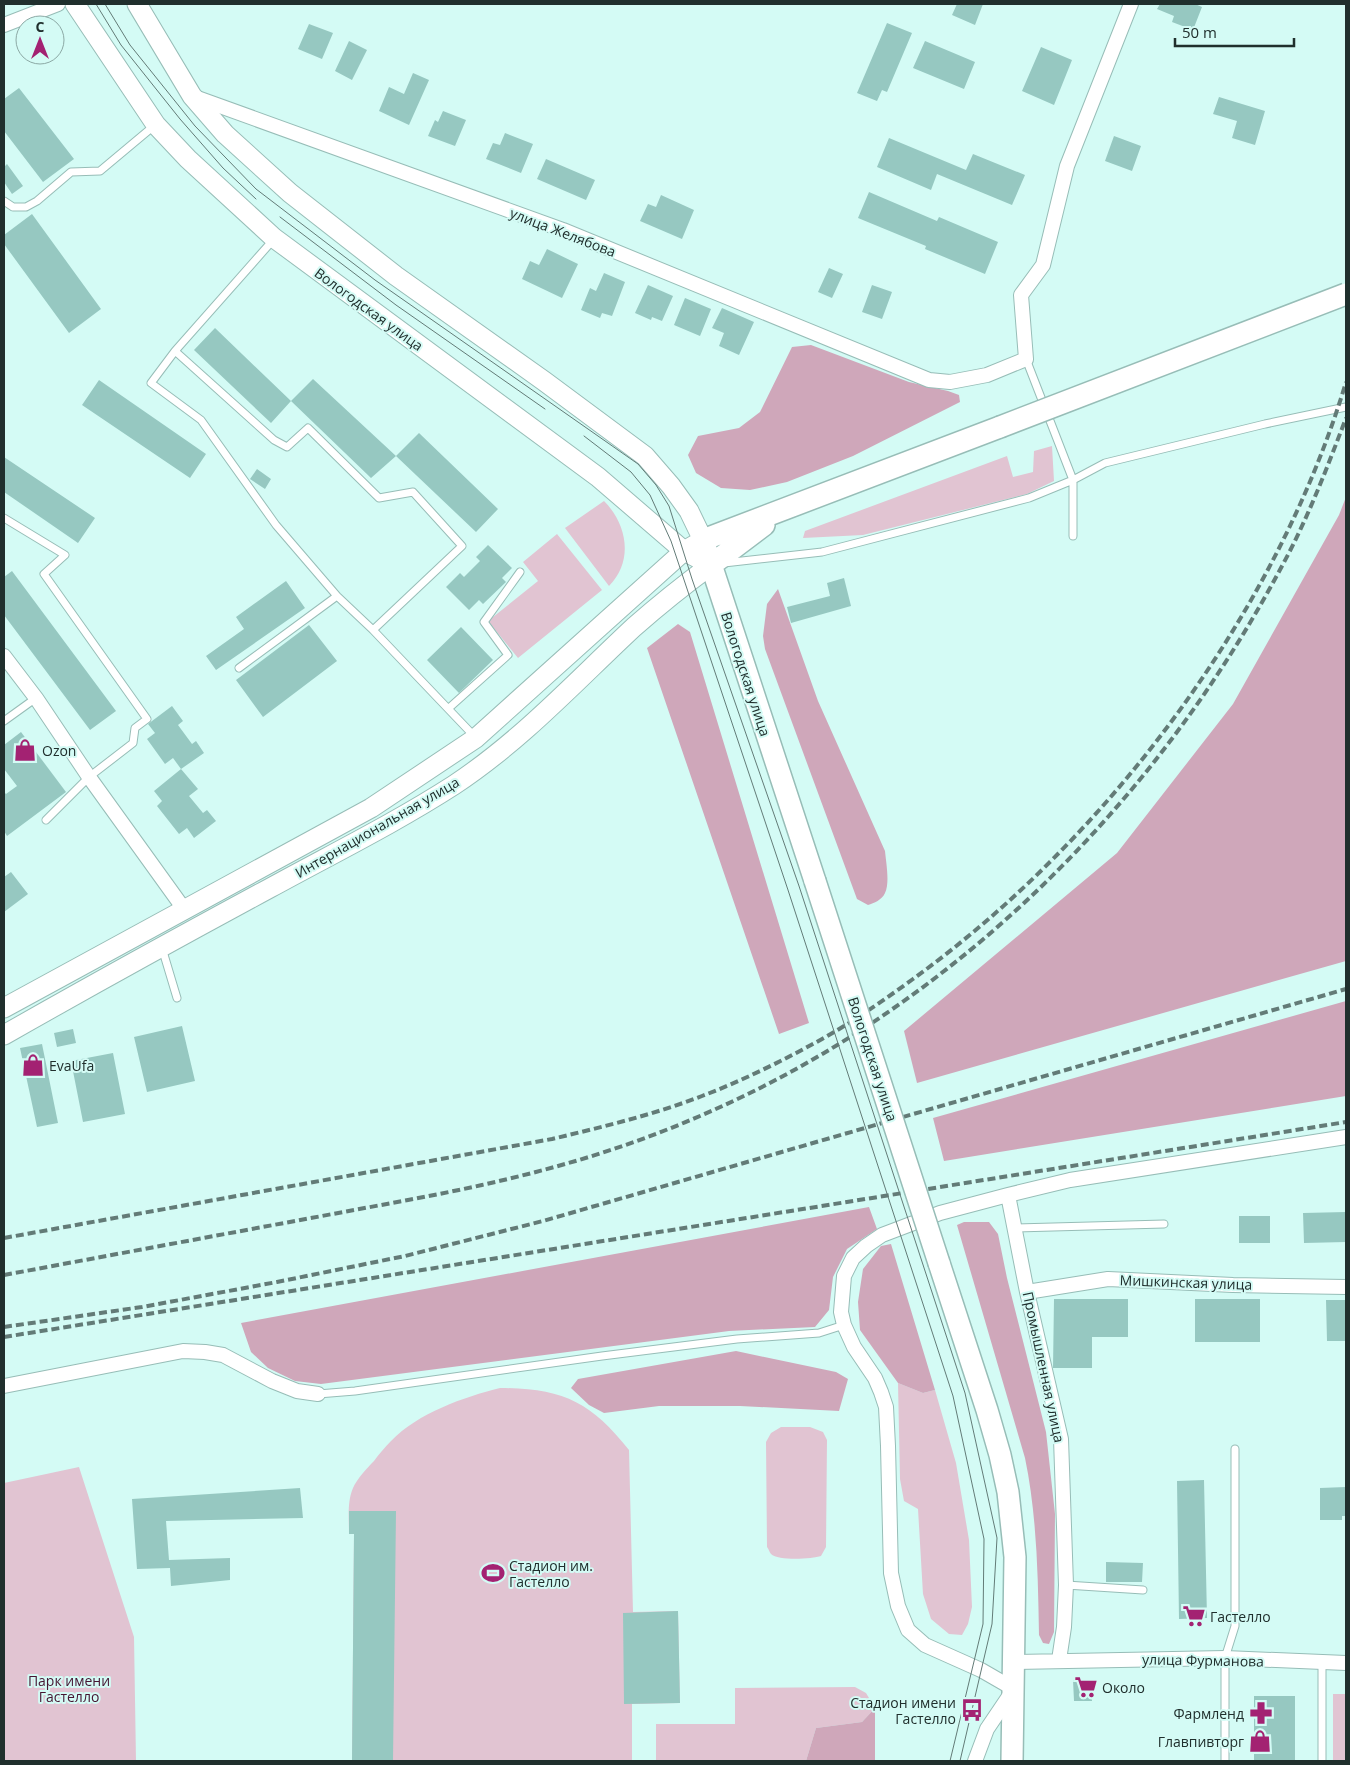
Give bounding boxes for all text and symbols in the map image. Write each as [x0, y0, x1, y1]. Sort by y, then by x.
north arrow [15, 15, 65, 65]
scale bar [1175, 15, 1294, 47]
text: С [36, 17, 45, 36]
text: 50 m [1182, 22, 1217, 42]
street label: улица Желябова [507, 203, 619, 261]
street label: Вологодская улица [311, 263, 427, 355]
street label: Вологодская улица [717, 609, 775, 739]
shop icon: Ozon [12, 737, 38, 763]
place label: Ozon [42, 741, 76, 760]
street label: Интернациональная улица [291, 772, 463, 882]
street label: Вологодская улица [844, 994, 902, 1124]
shop icon: EvaUfa [20, 1052, 46, 1078]
place label: EvaUfa [49, 1056, 94, 1075]
street label: Мишкинская улица [1119, 1270, 1253, 1294]
street label: Промышленная улица [1019, 1290, 1069, 1444]
place label: Стадион им. Гастелло [509, 1556, 593, 1591]
sports icon: Стадион им. Гастелло [480, 1560, 506, 1586]
supermarket icon: Гастелло [1181, 1603, 1207, 1629]
place label: Гастелло [1210, 1607, 1271, 1626]
street label: улица Фурманова [1142, 1649, 1264, 1671]
park label: Парк имени Гастелло [28, 1671, 110, 1706]
supermarket icon: Около [1073, 1674, 1099, 1700]
place label: Около [1102, 1678, 1145, 1697]
place label: Стадион имени Гастелло [850, 1693, 956, 1728]
bus stop icon: Стадион имени Гастелло [959, 1697, 985, 1723]
pharmacy icon: Фармленд [1248, 1700, 1274, 1726]
place label: Фармленд [1173, 1704, 1244, 1723]
shop icon: Главпивторг [1247, 1728, 1273, 1754]
place label: Главпивторг [1158, 1732, 1244, 1751]

